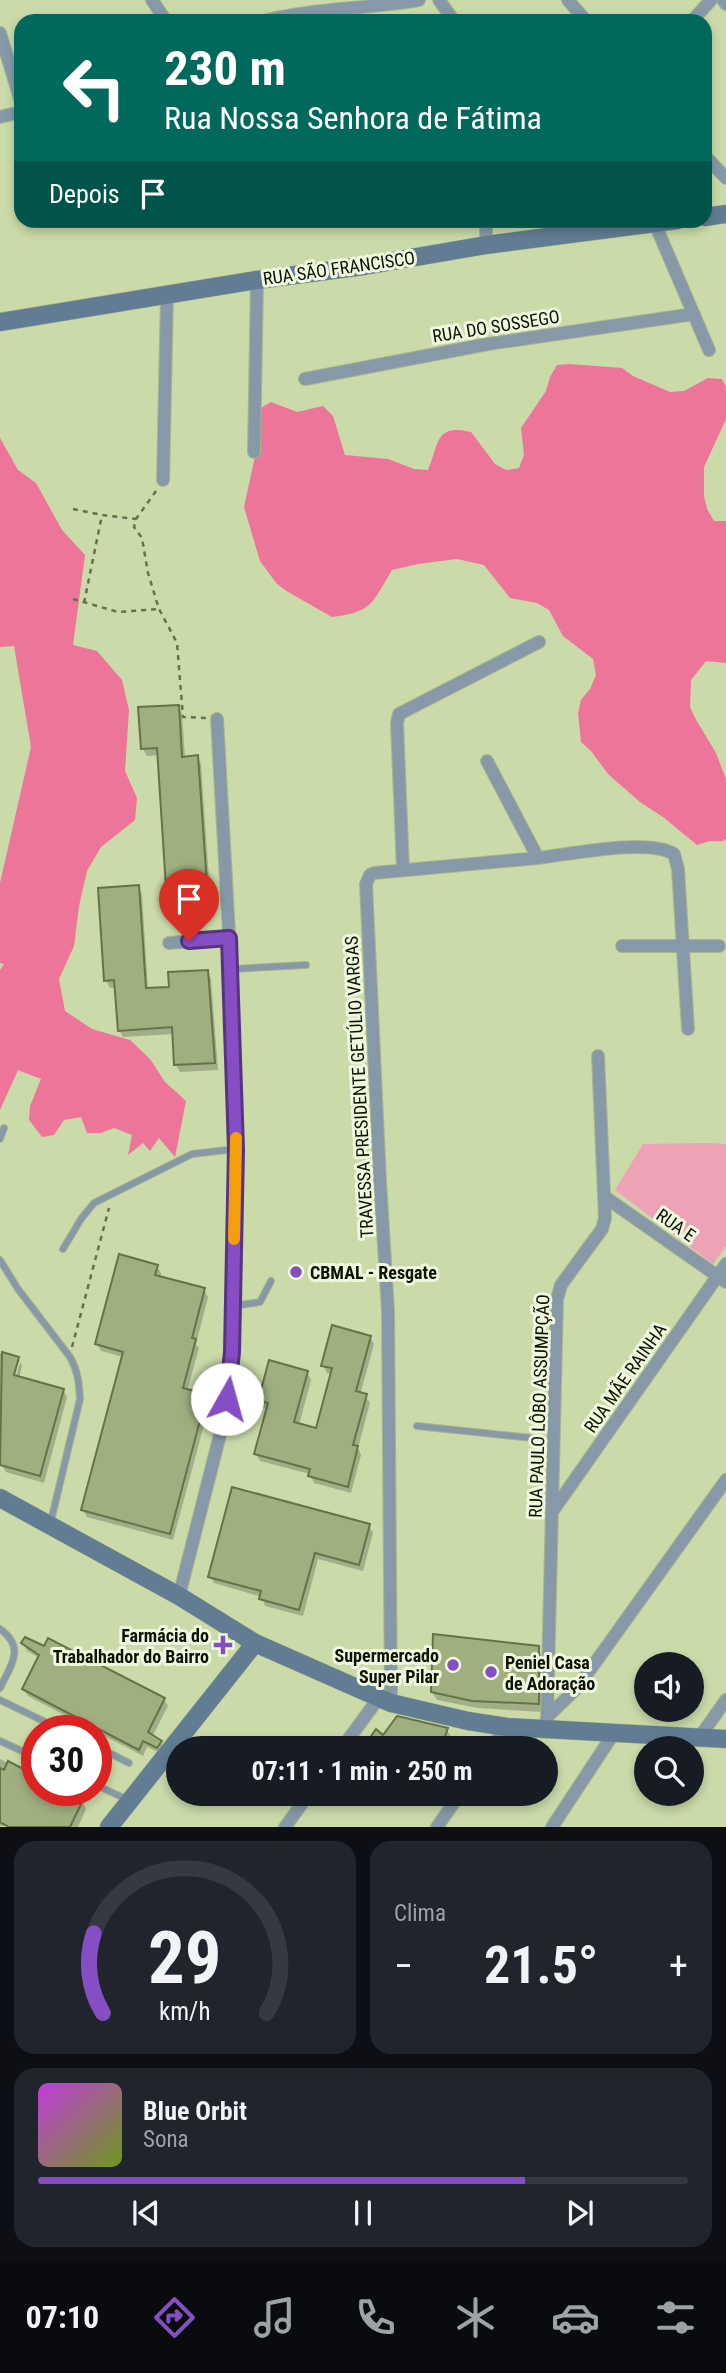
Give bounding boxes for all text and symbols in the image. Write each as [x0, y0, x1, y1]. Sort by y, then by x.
text: 230 m [164, 40, 286, 97]
icon: left [49, 42, 140, 133]
text: Rua Nossa Senhora de Fátima [164, 99, 542, 137]
icon: arrive [134, 175, 172, 213]
text: Depois [49, 179, 120, 209]
street label: RUA SÃO FRANCISCO [262, 247, 416, 289]
street label: RUA DO SOSSEGO [431, 306, 561, 346]
pin [159, 869, 219, 941]
icon: arrive [170, 880, 208, 918]
street label: TRAVESSA PRESIDENTE GETÚLIO VARGAS [341, 935, 377, 1239]
street label: RUA E [652, 1204, 700, 1246]
place label: CBMAL - Resgate [310, 1262, 437, 1283]
marker: CBMAL - Resgate [288, 1264, 304, 1280]
street label: RUA PAULO LÔBO ASSUMPÇÃO [525, 1294, 553, 1518]
street label: RUA MÃE RAINHA [580, 1319, 671, 1437]
position arrow [190, 1362, 264, 1436]
place label: Farmácia do Trabalhador do Bairro [53, 1625, 209, 1667]
marker: Farmácia do Trabalhador do Bairro [215, 1637, 231, 1653]
place label: Supermercado Super Pilar [335, 1645, 439, 1687]
place label: Peniel Casa de Adoração [505, 1652, 595, 1694]
map controls [634, 1652, 704, 1806]
button: sound [634, 1652, 704, 1722]
marker: Supermercado Super Pilar [445, 1657, 461, 1673]
marker: Peniel Casa de Adoração [483, 1664, 499, 1680]
speed limit sign: 30 [21, 1715, 112, 1806]
button: search [634, 1736, 704, 1806]
text: 07:11 · 1 min · 250 m [252, 1756, 472, 1786]
text: Clima [394, 1900, 446, 1927]
text: 29 [148, 1916, 222, 2002]
text: 21.5° [484, 1935, 598, 1996]
text: − [394, 1944, 413, 1988]
text: + [669, 1944, 688, 1988]
text: km/h [159, 1997, 211, 2026]
text: Blue Orbit [143, 2096, 247, 2126]
text: Sona [143, 2126, 189, 2153]
icon: previous [127, 2194, 165, 2232]
icon: pause [344, 2194, 382, 2232]
icon: next [561, 2194, 599, 2232]
icon: directions [150, 2293, 199, 2342]
icon: music [250, 2293, 299, 2342]
icon: phone [351, 2293, 400, 2342]
icon: climate [451, 2293, 500, 2342]
icon: car [551, 2293, 600, 2342]
icon: filters [651, 2293, 700, 2342]
text: 07:10 [26, 2298, 99, 2336]

